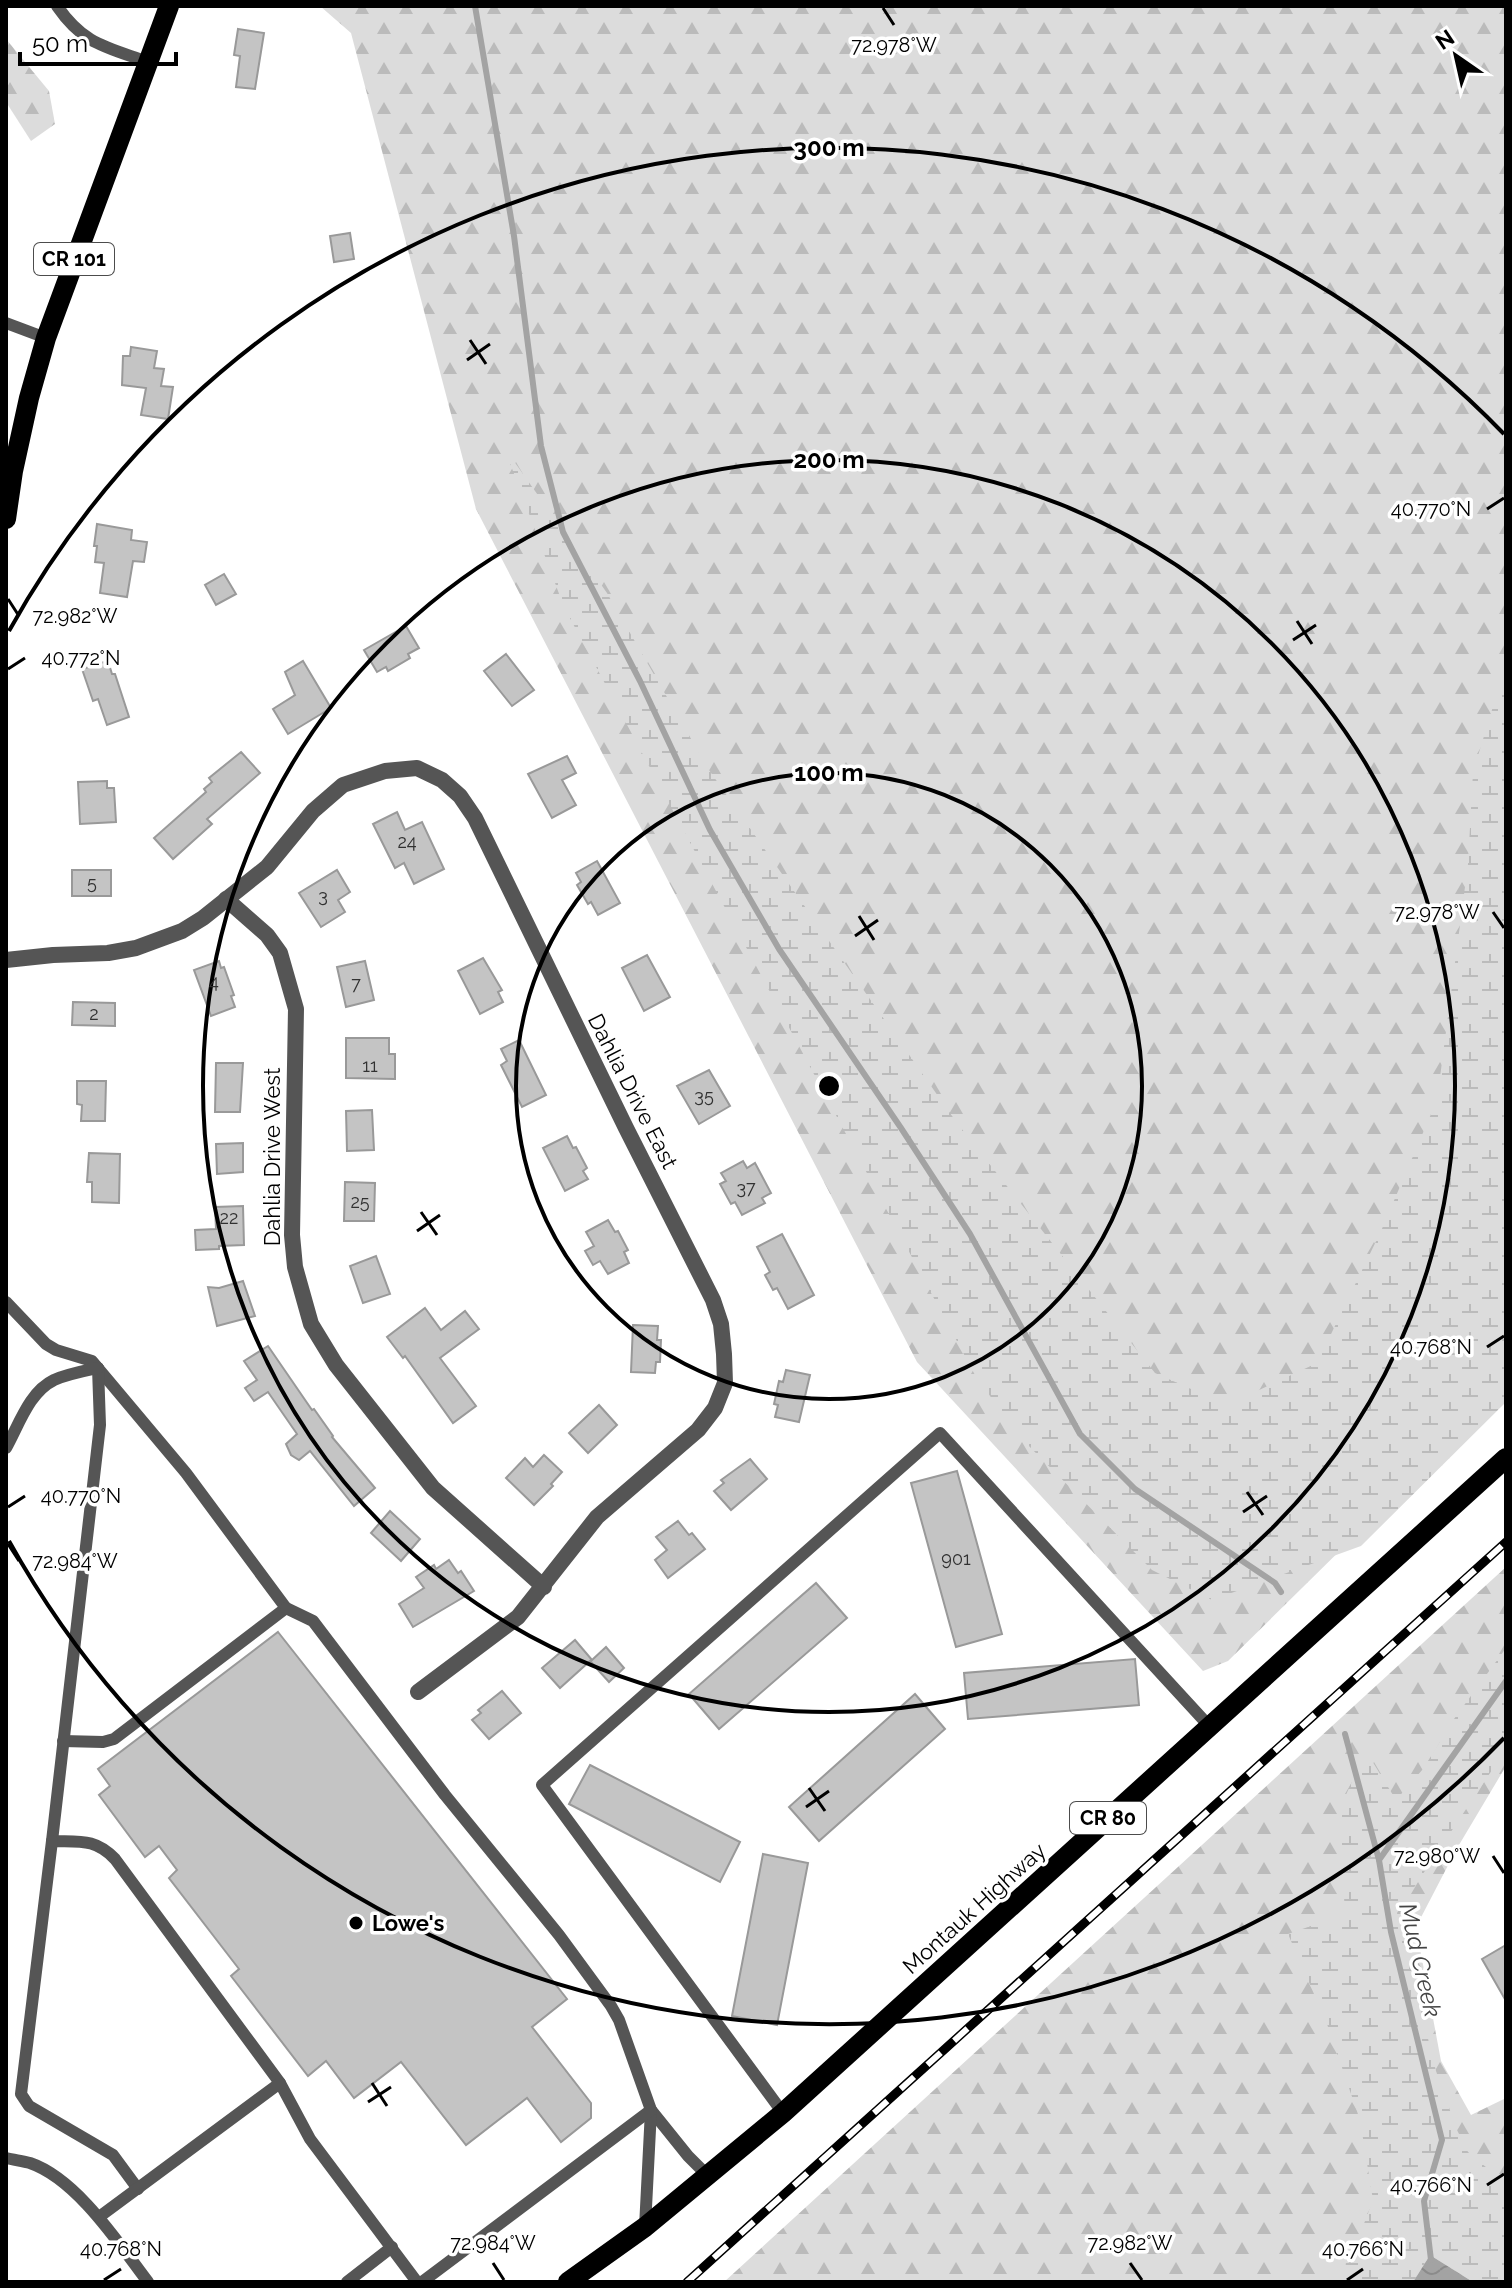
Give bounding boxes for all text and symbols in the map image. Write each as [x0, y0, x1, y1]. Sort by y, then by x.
scale bar [20, 16, 176, 66]
north arrow [1416, 16, 1496, 96]
text: N [1431, 24, 1459, 55]
text: 50 m [32, 29, 88, 58]
text: 72.978°W [851, 33, 937, 57]
text: 300 m [794, 133, 864, 162]
road number: CR 101 [34, 243, 114, 275]
text: 200 m [793, 445, 865, 474]
text: 40.770°N [1391, 497, 1471, 521]
text: 72.982°W [33, 604, 118, 628]
text: 40.772°N [42, 646, 120, 670]
text: 100 m [794, 758, 864, 787]
house number: 24 [397, 831, 417, 852]
house number: 5 [87, 872, 97, 893]
house number: 3 [318, 885, 328, 906]
text: 72.978°W [1394, 900, 1480, 924]
house number: 4 [209, 971, 219, 992]
house number: 7 [351, 973, 361, 994]
house number: 2 [89, 1003, 99, 1024]
street label: Dahlia Drive East [583, 1009, 684, 1173]
house number: 11 [362, 1055, 378, 1076]
street label: Dahlia Drive West [259, 1067, 285, 1246]
centre of rings [815, 1072, 843, 1100]
house number: 35 [694, 1085, 714, 1106]
house number: 37 [736, 1177, 756, 1198]
house number: 25 [350, 1191, 370, 1212]
house number: 22 [220, 1207, 238, 1228]
text: 40.768°N [1390, 1335, 1472, 1359]
text: 40.770°N [41, 1484, 121, 1508]
house number: 901 [941, 1548, 971, 1569]
text: 72.984°W [32, 1549, 118, 1573]
road number: CR 80 [1070, 1802, 1146, 1834]
street label: Montauk Highway [897, 1837, 1051, 1979]
text: 72.980°W [1394, 1844, 1480, 1868]
water label: Mud Creek [1393, 1900, 1448, 2020]
place label: Lowe's [372, 1910, 445, 1936]
marker: Lowe's [347, 1914, 365, 1932]
text: 40.766°N [1390, 2173, 1472, 2197]
text: 72.984°W [450, 2231, 536, 2255]
text: 72.982°W [1088, 2231, 1173, 2255]
text: 40.768°N [80, 2237, 162, 2261]
text: 40.766°N [1322, 2237, 1404, 2261]

